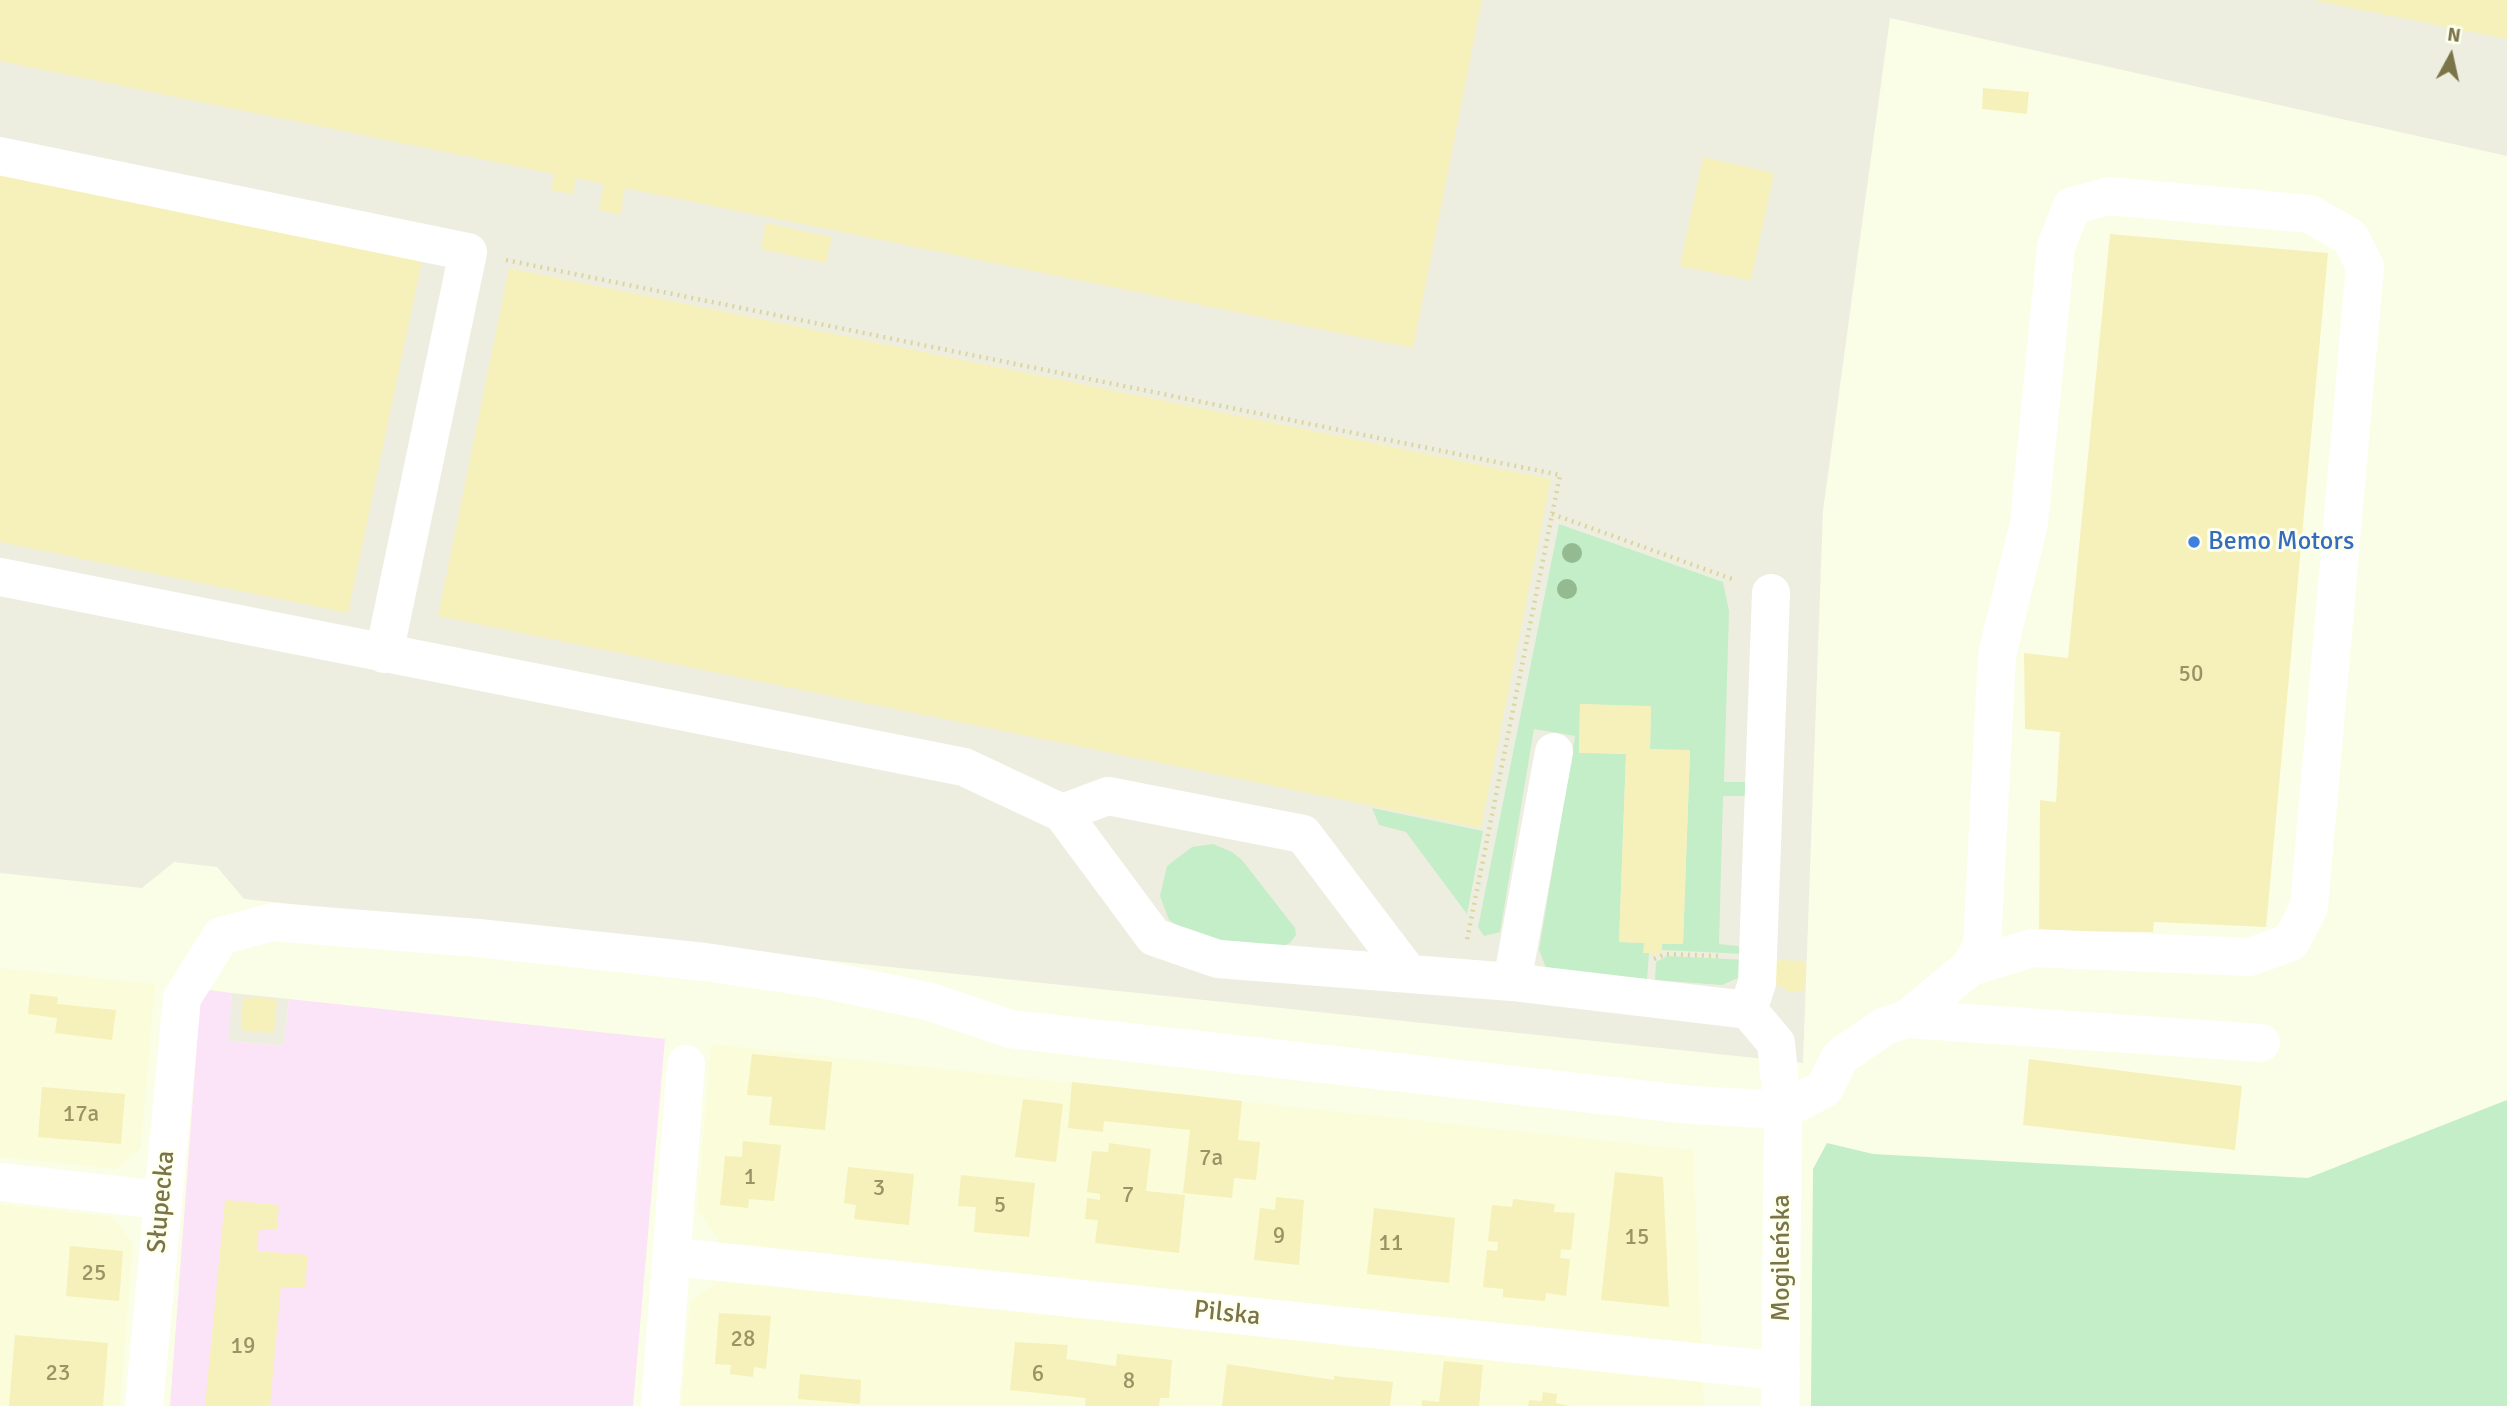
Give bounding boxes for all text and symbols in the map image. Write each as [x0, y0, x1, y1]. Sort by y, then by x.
north arrow [2416, 21, 2486, 91]
text: N [2446, 22, 2462, 48]
place label: Bemo Motors [2208, 526, 2354, 558]
marker: Bemo Motors [2186, 534, 2202, 550]
house number: 50 [2179, 661, 2203, 689]
house number: 17a [63, 1101, 99, 1129]
house number: 7a [1199, 1145, 1223, 1173]
street label: Słupecka [142, 1150, 182, 1254]
house number: 1 [744, 1164, 756, 1192]
house number: 3 [873, 1175, 885, 1203]
house number: 7 [1122, 1182, 1134, 1210]
house number: 5 [994, 1192, 1006, 1220]
street label: Mogileńska [1766, 1194, 1798, 1322]
house number: 9 [1273, 1223, 1285, 1251]
house number: 15 [1625, 1224, 1649, 1252]
house number: 11 [1379, 1230, 1403, 1258]
house number: 25 [82, 1260, 106, 1288]
street label: Pilska [1192, 1295, 1262, 1333]
house number: 28 [731, 1326, 755, 1354]
house number: 19 [231, 1333, 255, 1361]
house number: 23 [46, 1360, 70, 1388]
house number: 6 [1032, 1361, 1044, 1389]
house number: 8 [1123, 1368, 1135, 1396]

